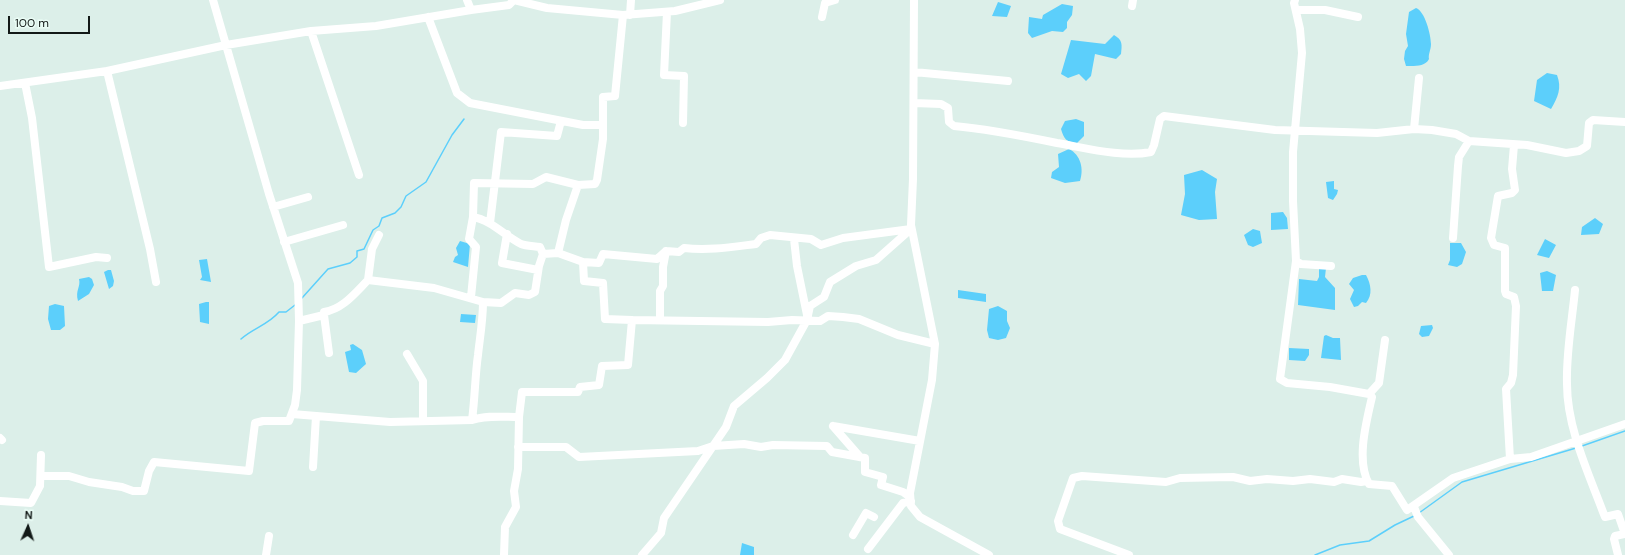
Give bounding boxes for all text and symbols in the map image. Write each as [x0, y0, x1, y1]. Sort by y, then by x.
scale bar [10, 8, 92, 34]
text: 100 m [15, 15, 49, 31]
north arrow [8, 507, 48, 547]
text: N [24, 508, 33, 522]

